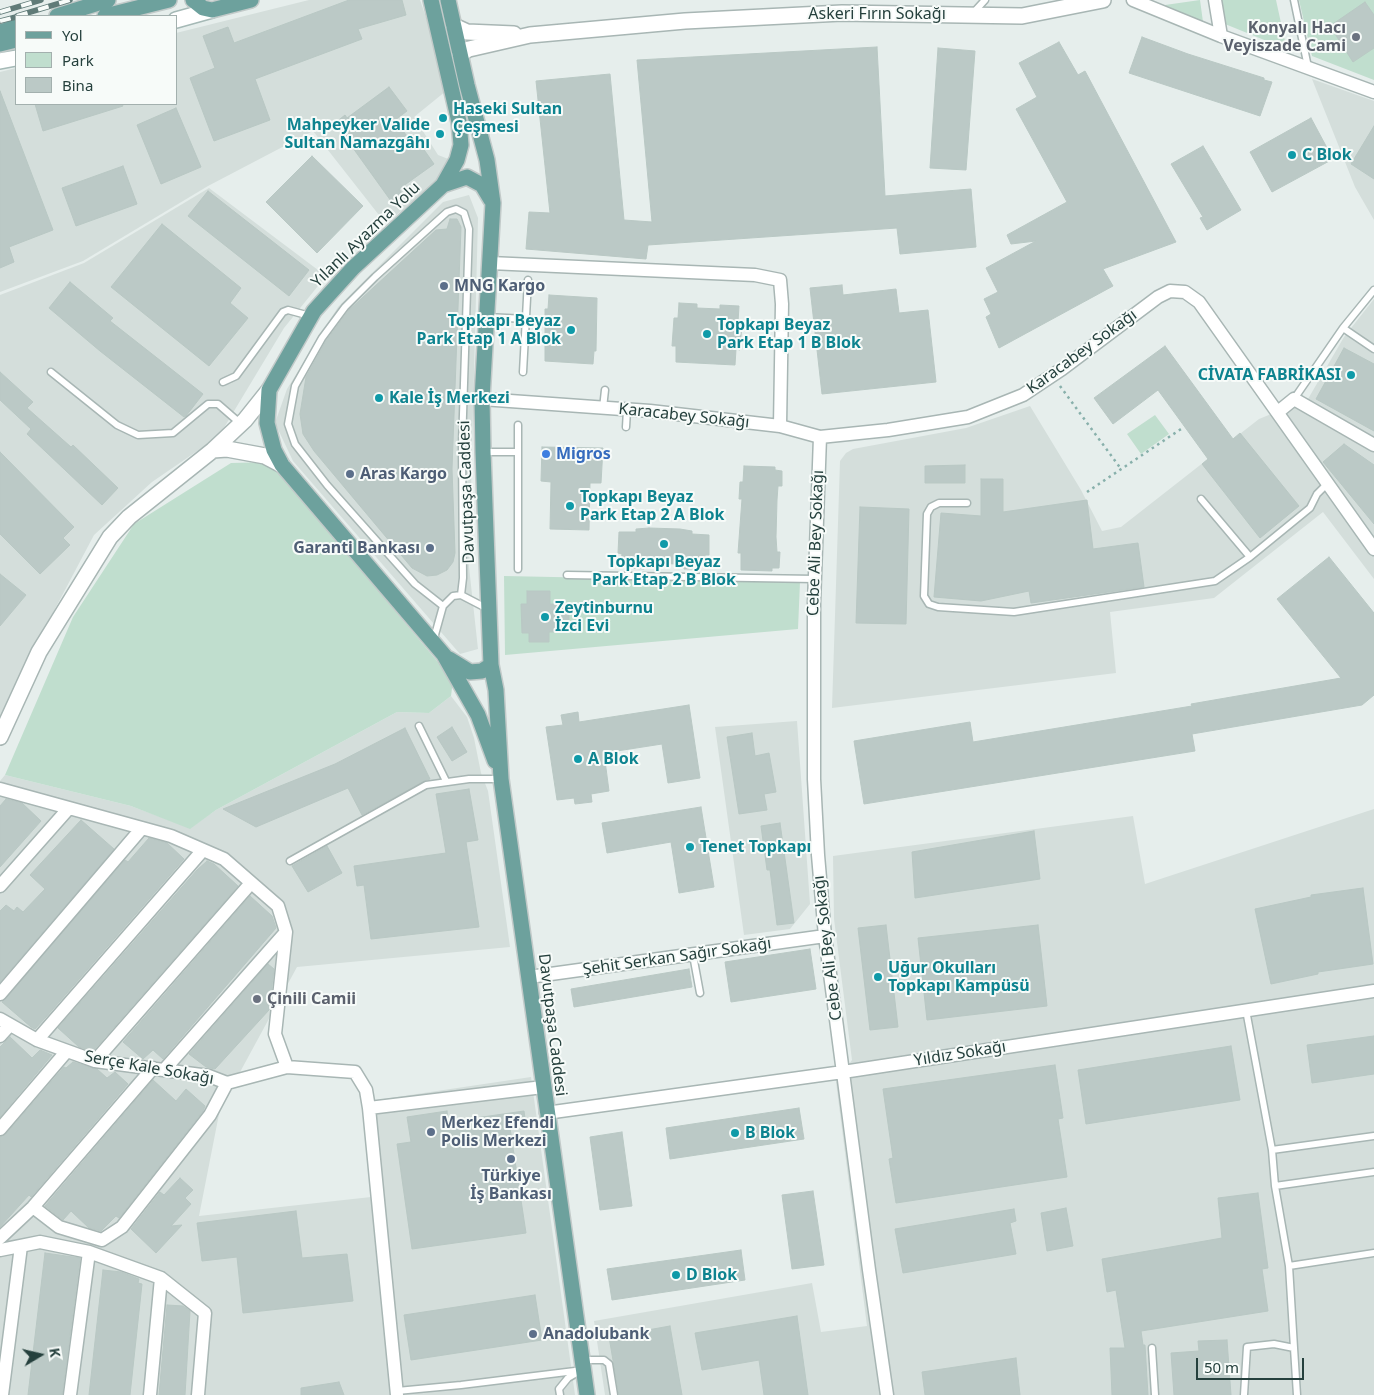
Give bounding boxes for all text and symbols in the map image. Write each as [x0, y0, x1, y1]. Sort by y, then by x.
street label: Askeri Fırın Sokağı [808, 4, 946, 24]
legend [15, 15, 178, 105]
place label: Konyalı Hacı Veyiszade Cami [1223, 18, 1346, 56]
text: Yol [62, 25, 83, 45]
marker: Konyalı Hacı Veyiszade Cami [1350, 31, 1362, 43]
text: Park [62, 50, 94, 70]
text: Bina [62, 75, 93, 95]
place label: Haseki Sultan Çeşmesi [453, 99, 562, 137]
marker: Haseki Sultan Çeşmesi [437, 112, 449, 124]
place label: Mahpeyker Valide Sultan Namazgâhı [284, 115, 430, 153]
marker: Mahpeyker Valide Sultan Namazgâhı [434, 128, 446, 140]
place label: C Blok [1302, 145, 1352, 165]
marker: C Blok [1286, 149, 1298, 161]
street label: Yılanlı Ayazma Yolu [308, 178, 424, 292]
place label: MNG Kargo [454, 276, 545, 296]
marker: MNG Kargo [438, 280, 450, 292]
street label: Karacabey Sokağı [1023, 306, 1141, 398]
place label: Topkapı Beyaz Park Etap 1 A Blok [417, 311, 561, 349]
place label: Topkapı Beyaz Park Etap 1 B Blok [717, 315, 861, 353]
marker: Topkapı Beyaz Park Etap 1 A Blok [565, 324, 577, 336]
marker: Topkapı Beyaz Park Etap 1 B Blok [701, 328, 713, 340]
place label: CİVATA FABRİKASI [1198, 365, 1341, 385]
marker: CİVATA FABRİKASI [1345, 369, 1357, 381]
place label: Kale İş Merkezi [389, 388, 510, 408]
marker: Kale İş Merkezi [373, 392, 385, 404]
street label: Karacabey Sokağı [618, 400, 750, 432]
street label: Davutpaşa Caddesi [455, 420, 479, 564]
place label: Migros [556, 444, 611, 464]
marker: Migros [540, 448, 552, 460]
place label: Aras Kargo [360, 464, 447, 484]
marker: Aras Kargo [344, 468, 356, 480]
street label: Cebe Ali Bey Sokağı [804, 470, 828, 616]
place label: Topkapı Beyaz Park Etap 2 A Blok [580, 487, 724, 525]
marker: Topkapı Beyaz Park Etap 2 A Blok [564, 500, 576, 512]
place label: Garanti Bankası [293, 538, 420, 558]
marker: Topkapı Beyaz Park Etap 2 B Blok [658, 538, 670, 550]
marker: Garanti Bankası [424, 542, 436, 554]
place label: Topkapı Beyaz Park Etap 2 B Blok [592, 552, 736, 590]
place label: Zeytinburnu İzci Evi [555, 598, 653, 636]
marker: Zeytinburnu İzci Evi [539, 611, 551, 623]
place label: A Blok [588, 749, 639, 769]
marker: A Blok [572, 753, 584, 765]
place label: Tenet Topkapı [700, 837, 811, 857]
marker: Tenet Topkapı [684, 841, 696, 853]
street label: Cebe Ali Bey Sokağı [810, 874, 846, 1022]
street label: Şehit Serkan Sağır Sokağı [581, 934, 773, 980]
street label: Davutpaşa Caddesi [534, 953, 570, 1097]
place label: Uğur Okulları Topkapı Kampüsü [888, 958, 1030, 996]
marker: Uğur Okulları Topkapı Kampüsü [872, 971, 884, 983]
place label: Çinili Camii [267, 989, 356, 1009]
marker: Çinili Camii [251, 993, 263, 1005]
street label: Yıldız Sokağı [913, 1037, 1007, 1071]
street label: Serçe Kale Sokağı [83, 1047, 215, 1089]
place label: Merkez Efendi Polis Merkezi [441, 1113, 554, 1151]
place label: B Blok [745, 1123, 795, 1143]
marker: Merkez Efendi Polis Merkezi [425, 1126, 437, 1138]
marker: B Blok [729, 1127, 741, 1139]
marker: Türkiye İş Bankası [505, 1153, 517, 1165]
place label: Türkiye İş Bankası [470, 1166, 552, 1204]
place label: D Blok [686, 1265, 737, 1285]
marker: D Blok [670, 1269, 682, 1281]
place label: Anadolubank [543, 1324, 649, 1344]
marker: Anadolubank [527, 1328, 539, 1340]
north arrow [15, 1330, 65, 1380]
text: K [45, 1346, 65, 1359]
scale bar [1199, 1348, 1306, 1380]
text: 50 m [1204, 1357, 1239, 1377]

